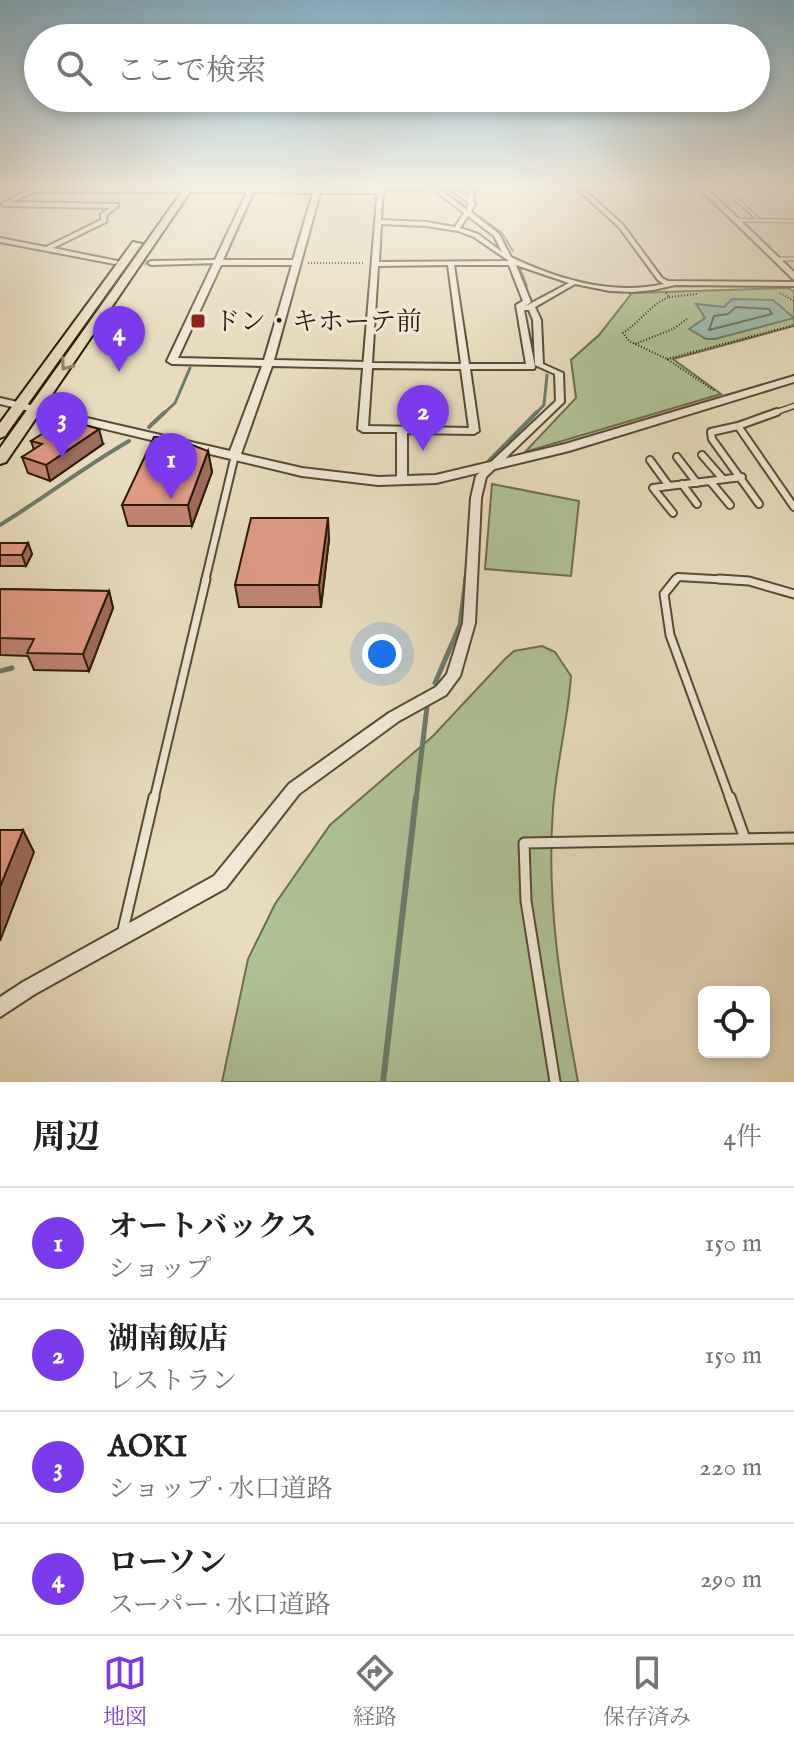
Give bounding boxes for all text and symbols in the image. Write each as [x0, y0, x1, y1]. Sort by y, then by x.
search box [24, 24, 770, 112]
icon: search [52, 46, 96, 90]
text: ここで検索 [116, 53, 266, 91]
pin: 4 [93, 306, 145, 372]
place label: ドン・キホーテ前 [214, 306, 422, 339]
marker: ドン・キホーテ前 [189, 312, 207, 330]
one-way arrow [61, 356, 75, 371]
pin: 2 [397, 385, 449, 451]
pin: 3 [36, 392, 88, 458]
pin: 1 [145, 433, 197, 499]
your location [362, 634, 402, 674]
map controls [698, 986, 770, 1058]
button: locate [698, 986, 770, 1058]
text: 周辺 [32, 1117, 100, 1160]
text: 4件 [723, 1121, 762, 1154]
text: オートバックス [108, 1209, 317, 1247]
text: 1 [53, 1227, 63, 1260]
text: 150 m [704, 1227, 762, 1260]
text: ショップ [108, 1253, 211, 1286]
text: 湖南飯店 [108, 1321, 228, 1359]
text: 2 [52, 1339, 64, 1372]
text: 150 m [704, 1339, 762, 1372]
text: レストラン [108, 1365, 237, 1398]
text: AOKI [108, 1429, 187, 1467]
text: 3 [53, 1451, 63, 1484]
text: 220 m [699, 1451, 762, 1484]
text: ショップ · 水口道路 [108, 1473, 333, 1506]
text: ローソン [108, 1545, 227, 1583]
text: 4 [52, 1563, 64, 1596]
text: 290 m [700, 1563, 762, 1596]
text: スーパー · 水口道路 [108, 1589, 331, 1622]
tab: 地図 [103, 1651, 147, 1732]
tab: 経路 [353, 1651, 397, 1732]
tab: 保存済み [603, 1651, 691, 1732]

